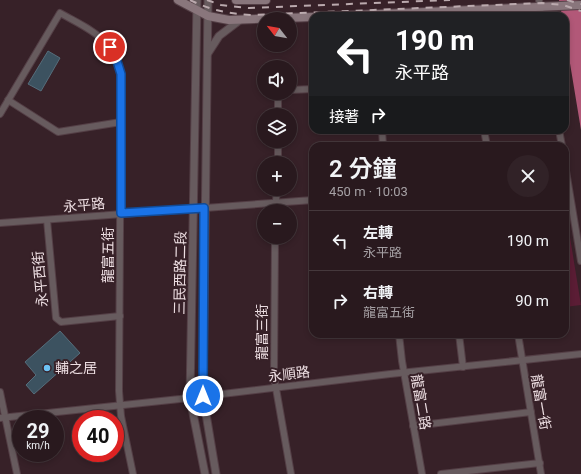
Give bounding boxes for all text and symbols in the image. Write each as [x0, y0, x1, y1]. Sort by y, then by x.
north arrow [257, 12, 297, 52]
map controls [257, 12, 297, 244]
text: 190 m [395, 24, 474, 57]
icon: left [329, 28, 381, 80]
pin [93, 30, 127, 64]
icon: arrive [99, 36, 121, 58]
button: sound [257, 60, 297, 100]
text: 永平路 [395, 62, 449, 83]
icon: right [367, 104, 389, 126]
button: layers [257, 108, 297, 148]
text: 接著 [329, 108, 359, 126]
text: 2 分鐘 [329, 155, 397, 183]
button: close [507, 155, 549, 197]
button: + [257, 156, 297, 196]
text: 450 m · 10:03 [329, 184, 408, 199]
street label: 永平路 [62, 195, 106, 215]
button: − [257, 204, 297, 244]
text: 左轉 [363, 224, 393, 242]
street label: 龍富五街 [100, 227, 116, 283]
icon: left [329, 230, 351, 252]
street label: 三民西路二段 [171, 231, 189, 315]
text: 190 m [507, 232, 549, 250]
text: 永平路 [363, 245, 402, 260]
street label: 永平西街 [30, 250, 50, 308]
text: 右轉 [363, 284, 393, 302]
icon: right [329, 290, 351, 312]
text: 90 m [515, 292, 549, 310]
street label: 龍富三街 [254, 304, 270, 360]
text: 龍富五街 [363, 305, 415, 320]
place label: 輔之居 [55, 360, 97, 376]
marker: 輔之居 [42, 363, 52, 373]
street label: 永順路 [267, 364, 311, 384]
street label: 龍富二路 [408, 373, 434, 431]
street label: 龍富一街 [528, 373, 554, 431]
position arrow [182, 375, 224, 417]
speed limit sign: 40 [72, 410, 124, 462]
text: 29 [27, 419, 49, 443]
text: km/h [26, 440, 50, 451]

